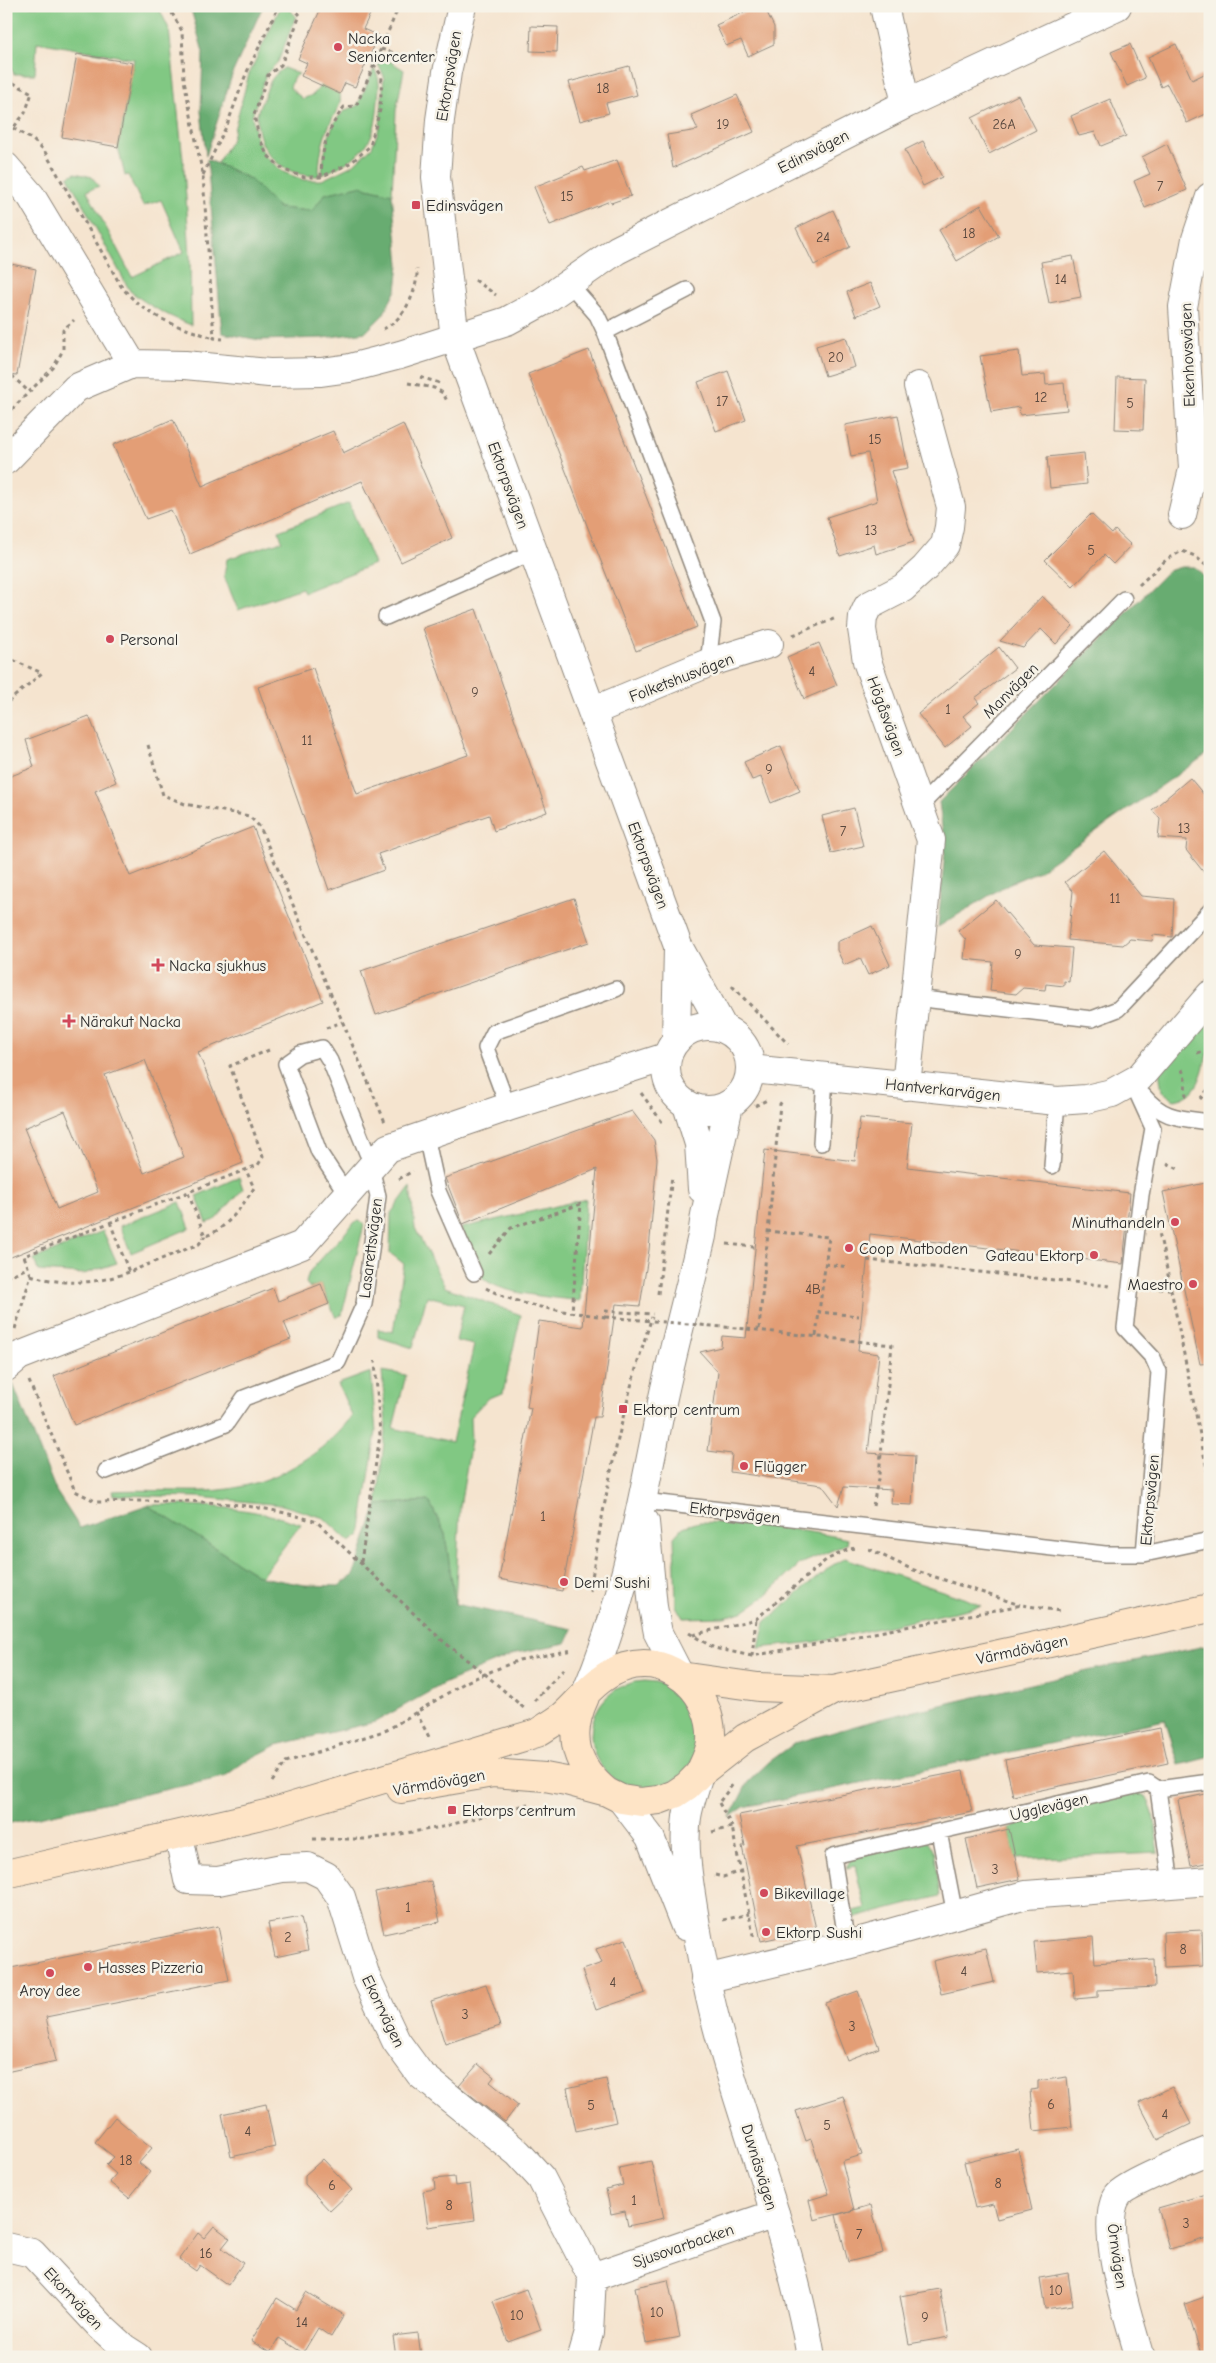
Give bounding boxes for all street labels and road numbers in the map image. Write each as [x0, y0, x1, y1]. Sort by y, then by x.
street label: Ektorpsvägen [433, 30, 465, 123]
street label: Edinsvägen [775, 126, 852, 177]
street label: Ekenhovsvägen [1177, 303, 1199, 407]
street label: Ektorpsvägen [484, 439, 532, 531]
street label: Folketshusvägen [627, 650, 736, 706]
street label: Manvägen [979, 659, 1042, 722]
street label: Högåsvägen [863, 674, 909, 759]
street label: Ektorpsvägen [624, 819, 672, 911]
street label: Hantverkarvägen [884, 1075, 1002, 1105]
street label: Lasarettsvägen [356, 1197, 386, 1299]
street label: Ektorpsvägen [1137, 1454, 1163, 1546]
street label: Ektorpsvägen [688, 1498, 781, 1527]
street label: Värmdövägen [975, 1632, 1070, 1668]
street label: Värmdövägen [392, 1766, 487, 1800]
street label: Ugglevägen [1008, 1789, 1090, 1825]
street label: Ekorrvägen [358, 1972, 408, 2051]
street label: Duvnäsvägen [737, 2122, 781, 2212]
street label: Sjusovarbacken [631, 2220, 736, 2272]
street label: Örnvägen [1104, 2222, 1130, 2290]
street label: Ekorrvägen [40, 2264, 107, 2333]

